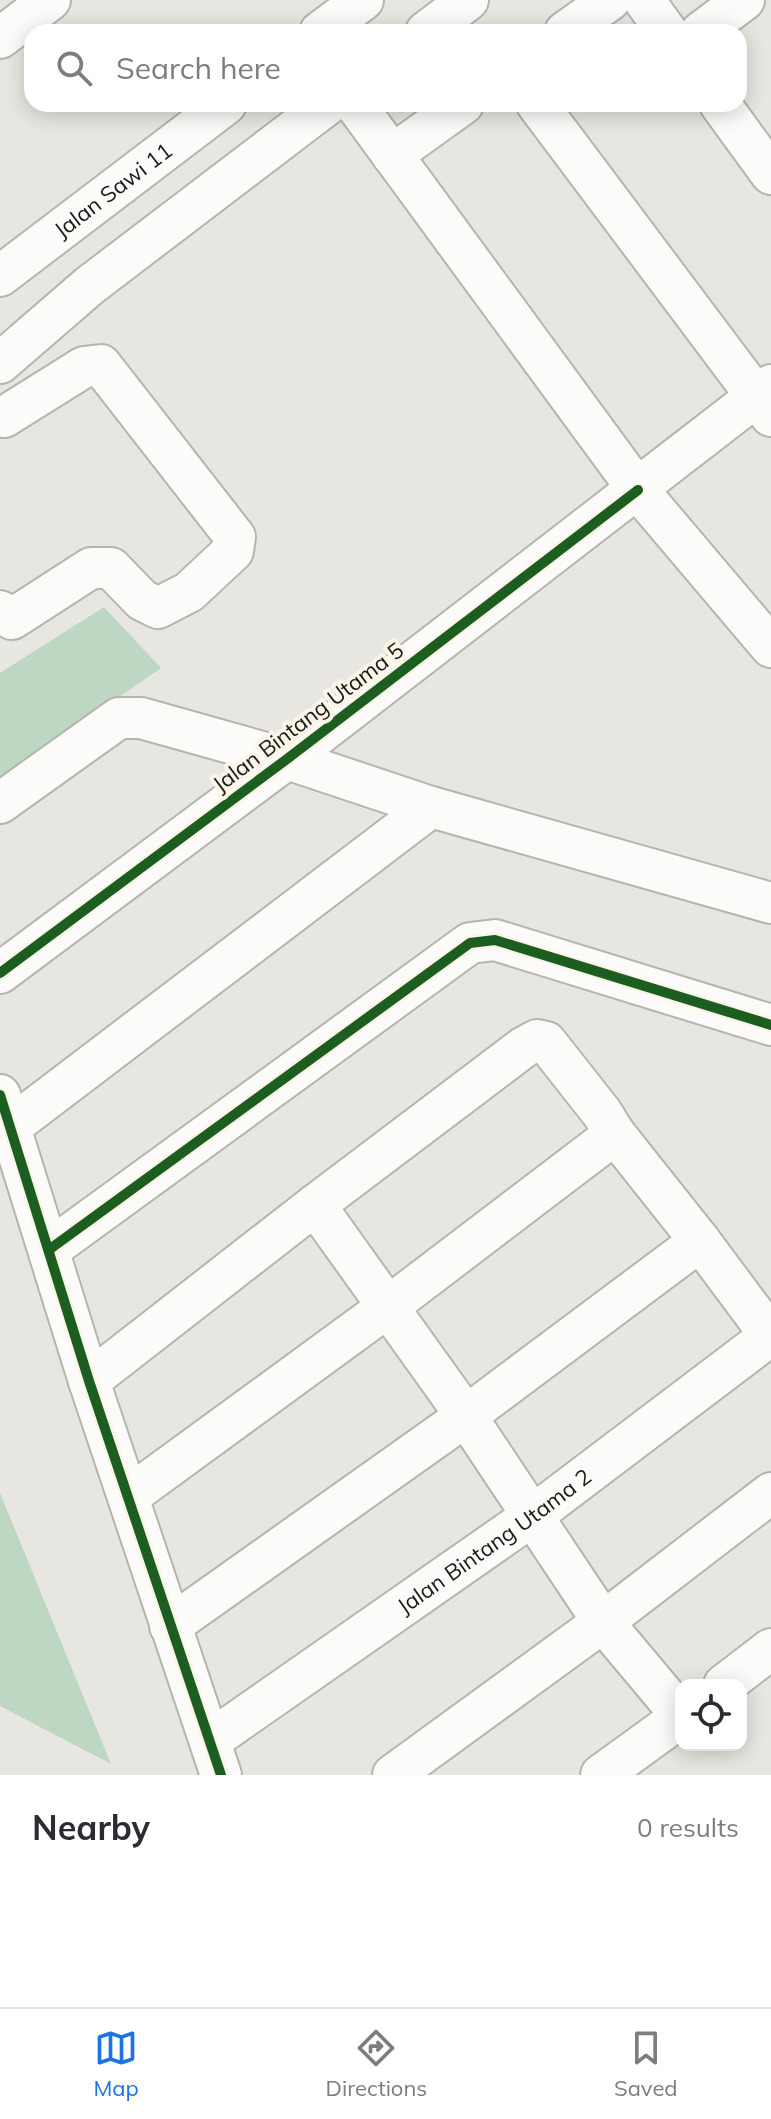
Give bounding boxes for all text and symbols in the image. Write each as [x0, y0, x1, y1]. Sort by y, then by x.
search box [24, 24, 747, 112]
icon: search [52, 46, 96, 90]
text: Search here [116, 49, 281, 87]
street label: Jalan Sawi 11 [48, 136, 178, 244]
street label: Jalan Bintang Utama 5 [207, 636, 409, 798]
street label: Jalan Bintang Utama 2 [392, 1462, 597, 1620]
map controls [675, 1679, 747, 1751]
button: locate [675, 1679, 747, 1751]
text: Nearby [32, 1806, 150, 1849]
text: 0 results [637, 1811, 739, 1844]
tab: Map [93, 2026, 139, 2102]
tab: Directions [326, 2026, 427, 2102]
tab: Saved [614, 2026, 678, 2102]

